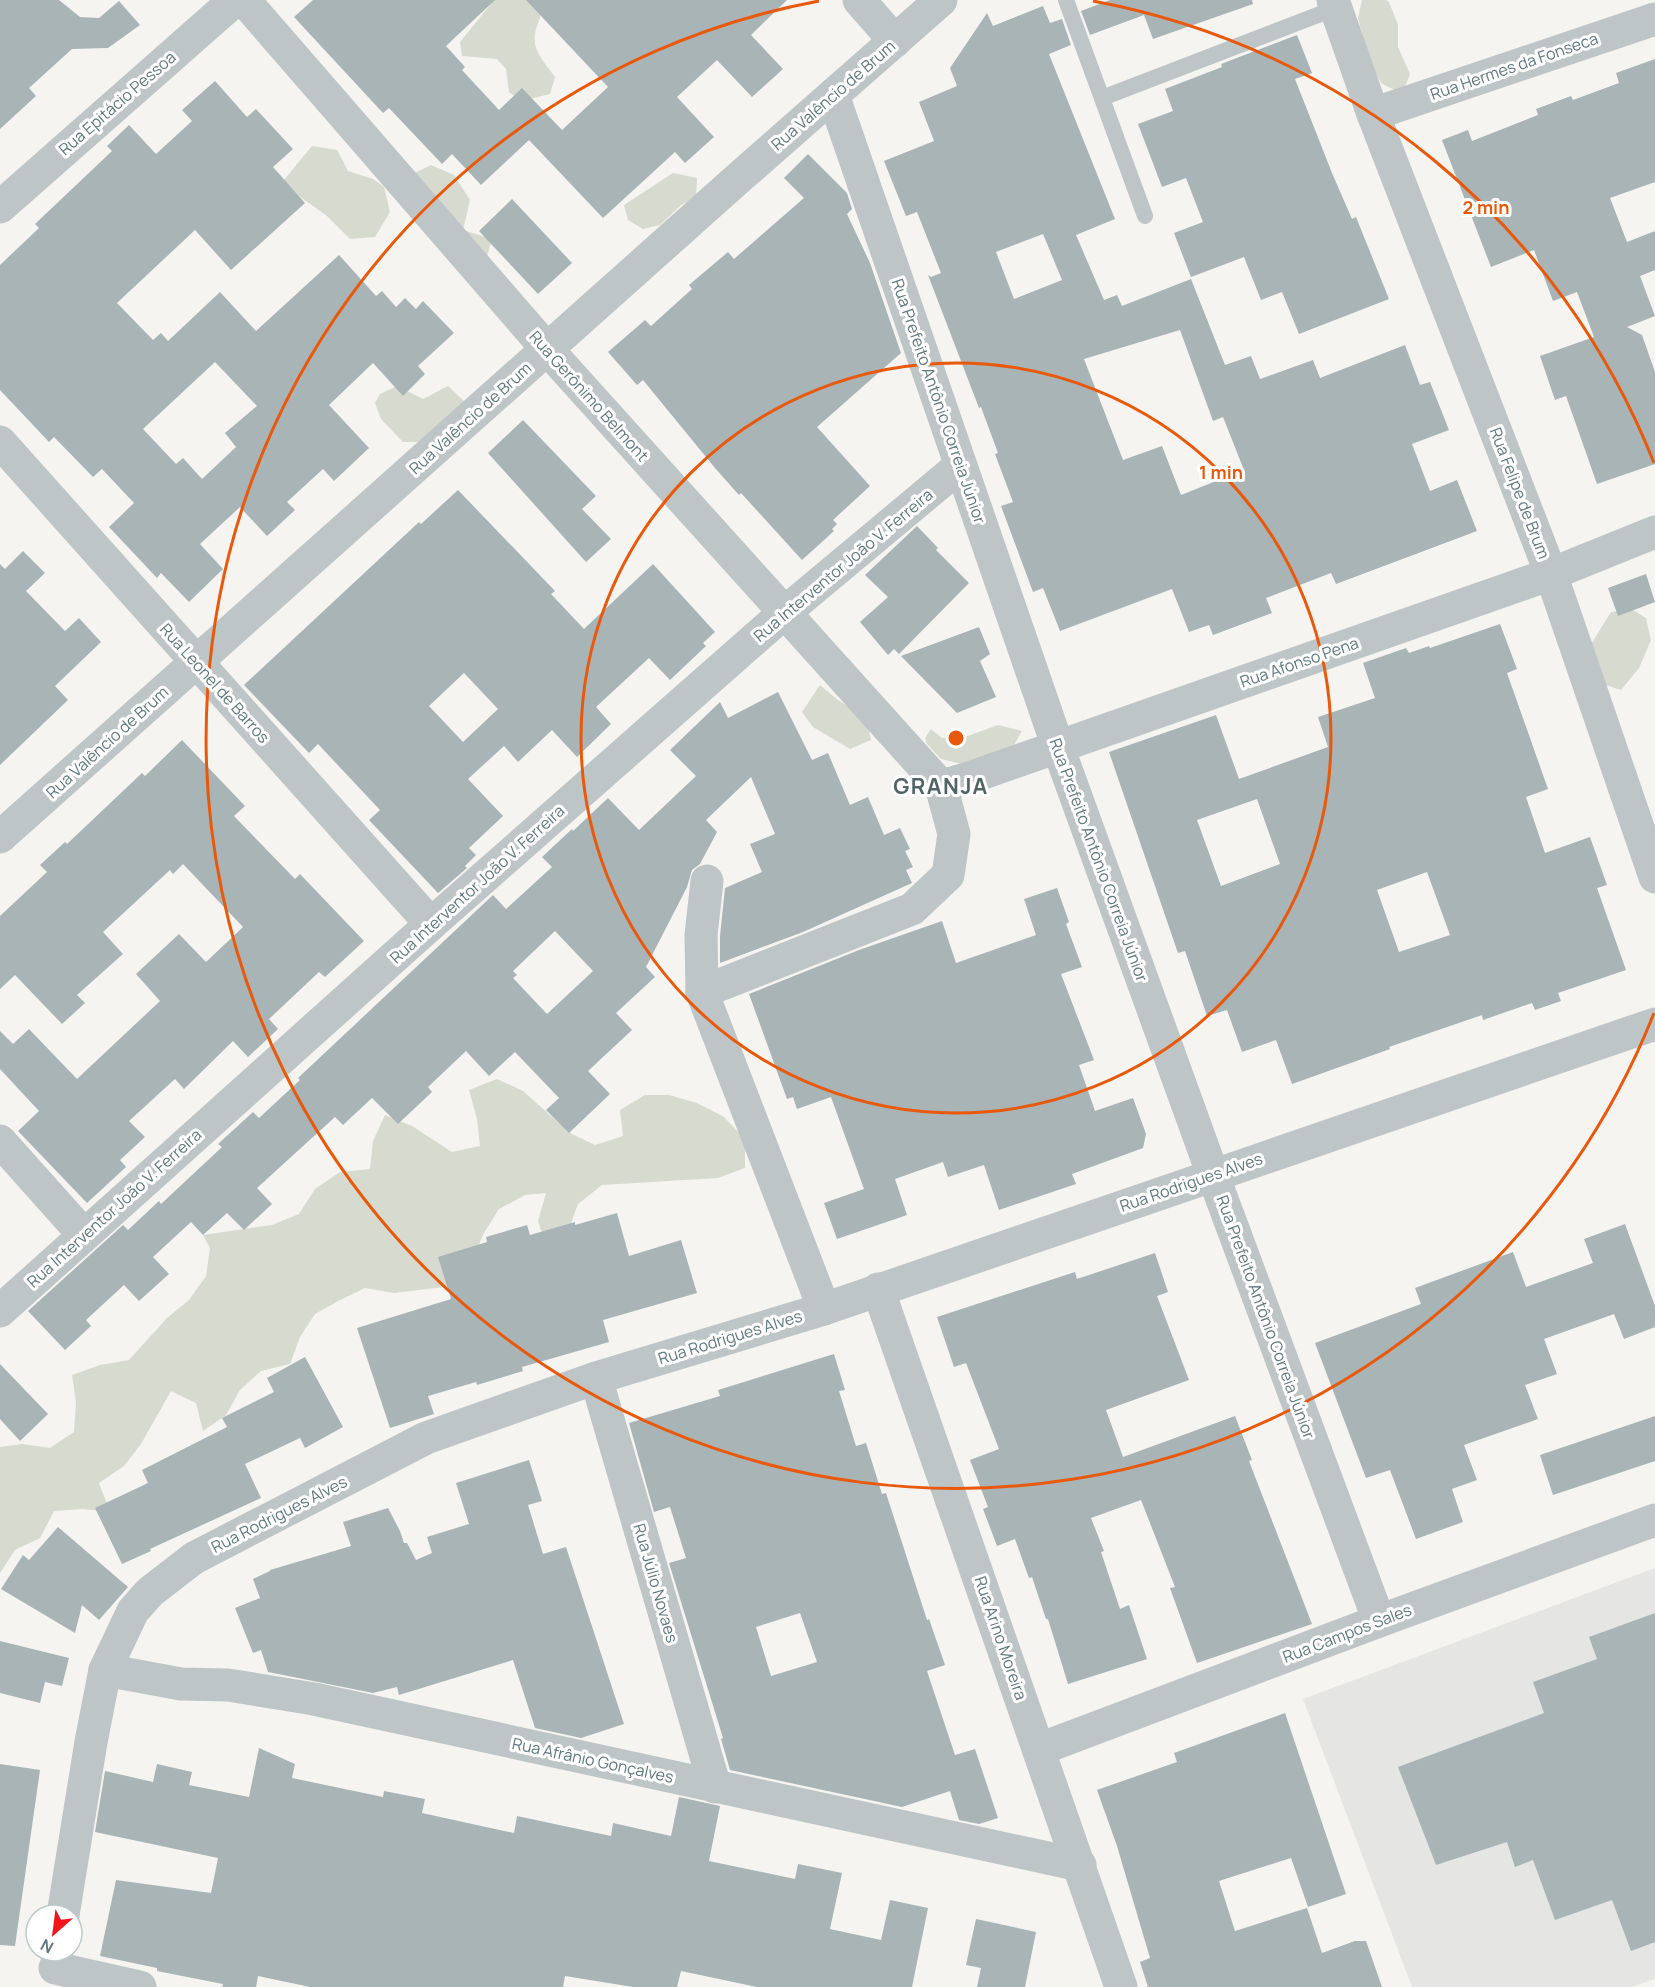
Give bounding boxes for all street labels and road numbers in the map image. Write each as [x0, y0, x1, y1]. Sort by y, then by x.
street label: Rua Hermes da Fonseca [1427, 27, 1601, 105]
street label: Rua Valêncio de Brum [766, 35, 900, 155]
street label: Rua Epitácio Pessoa [54, 46, 180, 160]
street label: Rua Prefeito Antônio Correia Júnior [887, 276, 991, 527]
street label: Rua Gerônimo Belmont [524, 326, 654, 466]
street label: Rua Valêncio de Brum [404, 357, 536, 479]
street label: Rua Felipe de Brum [1485, 424, 1555, 562]
street label: Rua Interventor João V. Ferreira [749, 483, 937, 647]
street label: Rua Leonel de Barros [155, 618, 275, 748]
street label: Rua Afonso Pena [1237, 631, 1361, 693]
street label: Rua Valêncio de Brum [41, 681, 173, 803]
street label: Rua Prefeito Antônio Correia Júnior [1045, 735, 1153, 985]
street label: Rua Interventor João V. Ferreira [385, 800, 569, 968]
street label: Rua Interventor João V. Ferreira [22, 1124, 206, 1292]
street label: Rua Rodrigues Alves [1117, 1147, 1265, 1217]
street label: Rua Prefeito Antônio Correia Júnior [1212, 1192, 1320, 1442]
street label: Rua Rodrigues Alves [655, 1305, 805, 1369]
street label: Rua Rodrigues Alves [207, 1470, 351, 1558]
street label: Rua Júlio Novaes [628, 1521, 684, 1645]
street label: Rua Arino Moreira [970, 1573, 1032, 1703]
street label: Rua Campos Sales [1279, 1598, 1415, 1668]
street label: Rua Afrânio Gonçalves [510, 1732, 676, 1788]

